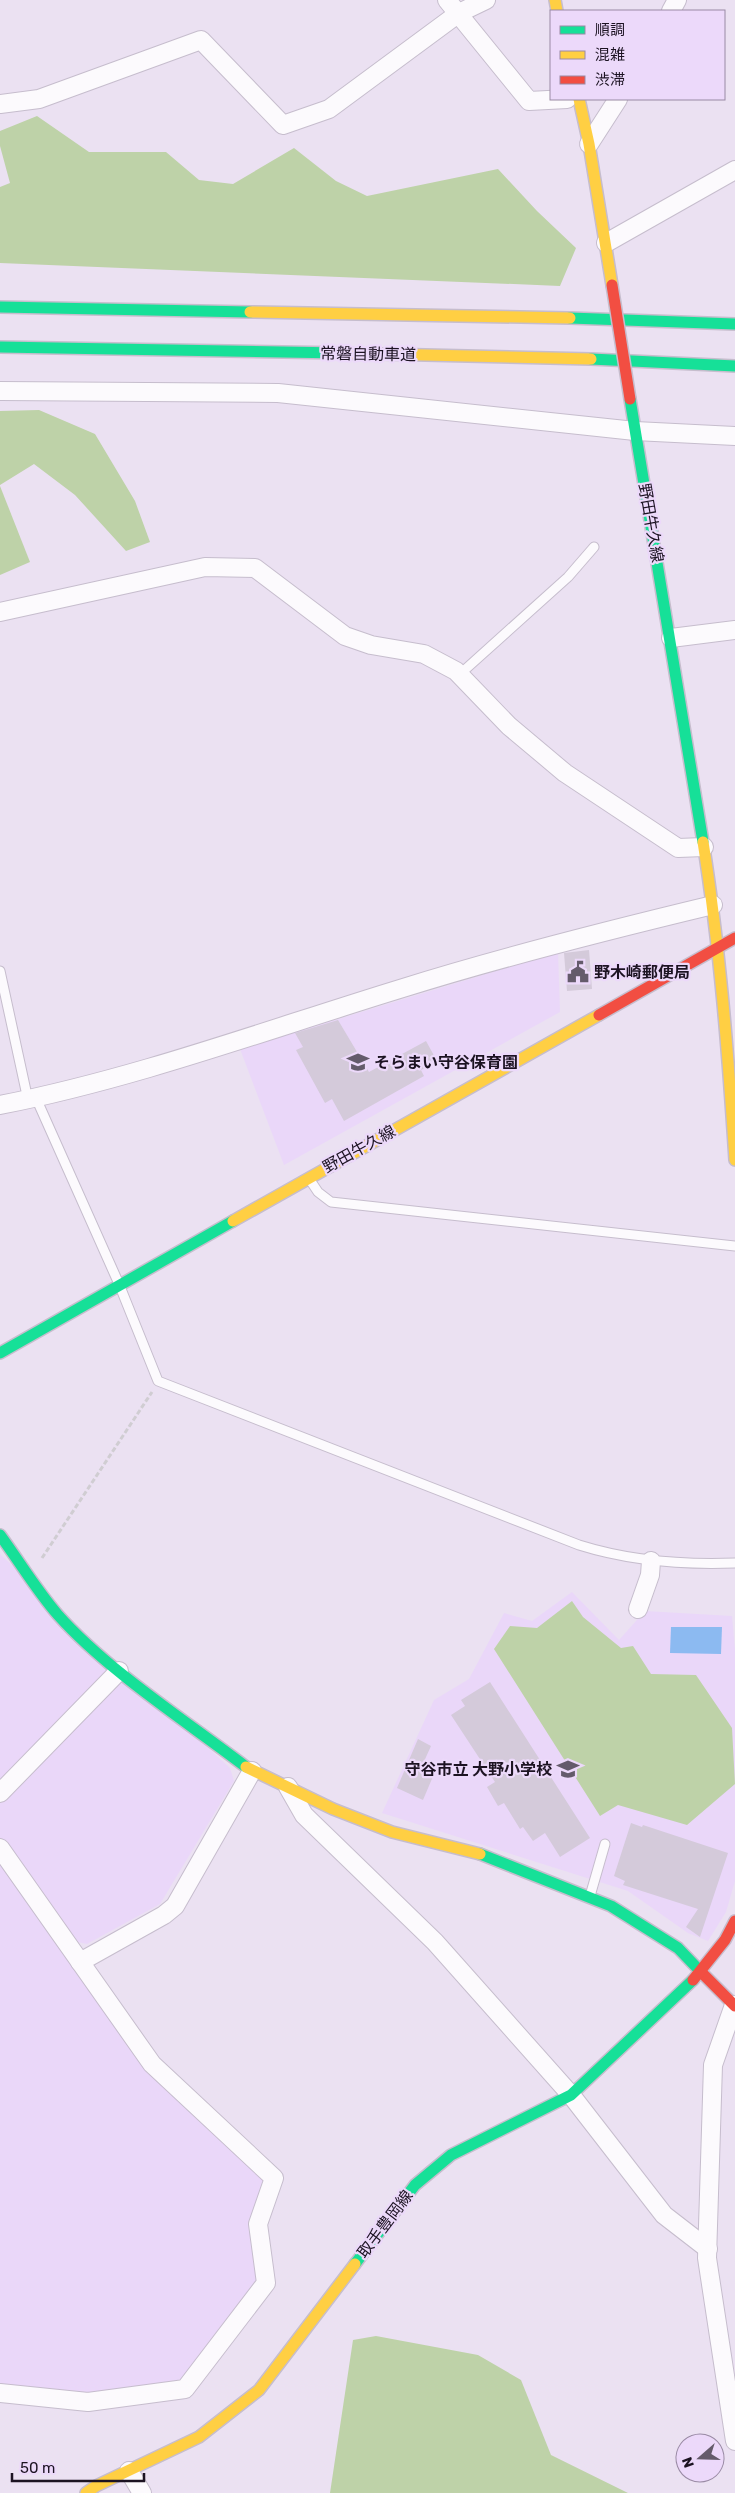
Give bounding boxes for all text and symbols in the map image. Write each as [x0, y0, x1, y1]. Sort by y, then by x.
legend [550, 10, 725, 100]
text: 順調 [595, 21, 625, 39]
text: 混雑 [595, 46, 625, 64]
text: 渋滞 [595, 71, 625, 89]
street label: 常磐自動車道 [320, 344, 416, 364]
street label: 野田牛久線 [635, 482, 667, 564]
public building icon: 野木崎郵便局 [565, 959, 591, 985]
place label: 野木崎郵便局 [594, 963, 690, 982]
school or university icon: そらまい守谷保育園 [345, 1049, 371, 1075]
place label: そらまい守谷保育園 [374, 1053, 518, 1072]
street label: 野田牛久線 [319, 1121, 399, 1177]
school or university icon: 守谷市立 大野小学校 [555, 1756, 581, 1782]
place label: 守谷市立 大野小学校 [405, 1760, 552, 1779]
street label: 取手豊岡線 [353, 2186, 417, 2262]
north arrow [675, 2433, 725, 2483]
scale bar [12, 2450, 145, 2482]
text: N [679, 2455, 698, 2470]
text: 50 m [20, 2459, 55, 2477]

